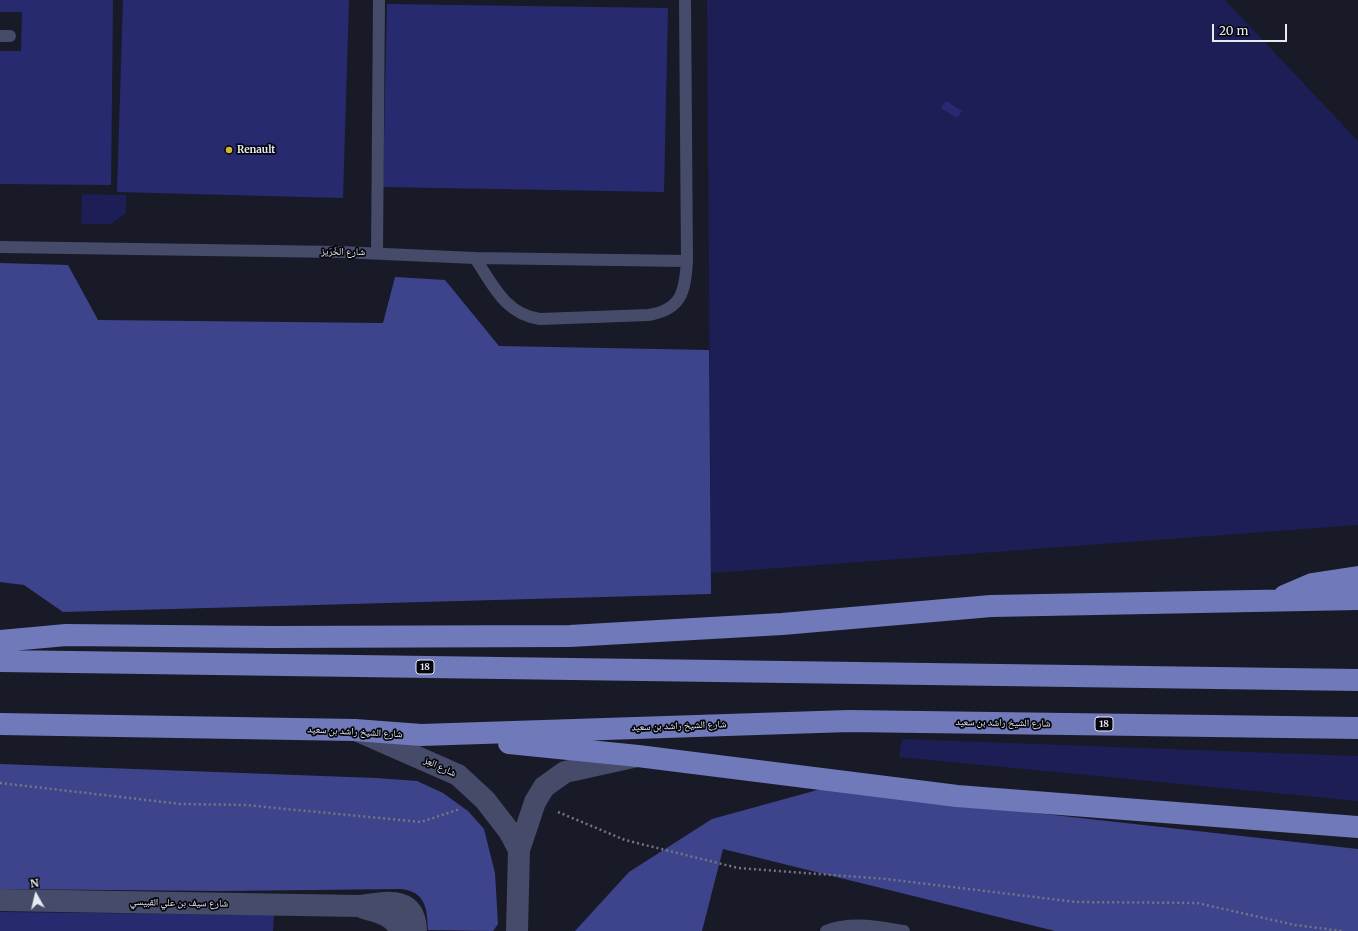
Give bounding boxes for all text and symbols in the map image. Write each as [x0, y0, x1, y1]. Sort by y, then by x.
scale bar [1214, 16, 1289, 42]
text: 20 m [1219, 23, 1248, 38]
place label: Renault [237, 144, 275, 156]
marker: Renault [224, 145, 234, 155]
street label: شارع الخّرَيز [321, 246, 365, 258]
road number: 18 [416, 660, 434, 674]
street label: شارع الشيخ راشد بن سعيد [955, 716, 1051, 730]
road number: 18 [1095, 717, 1113, 731]
street label: شارع الشيخ راشد بن سعيد [631, 718, 727, 734]
street label: شارع الشيخ راشد بن سعيد [307, 724, 403, 740]
street label: شارع العِز [422, 754, 458, 780]
north arrow [16, 875, 56, 915]
text: N [29, 876, 40, 891]
street label: شارع سيف بن علي القبيسي [130, 896, 228, 910]

